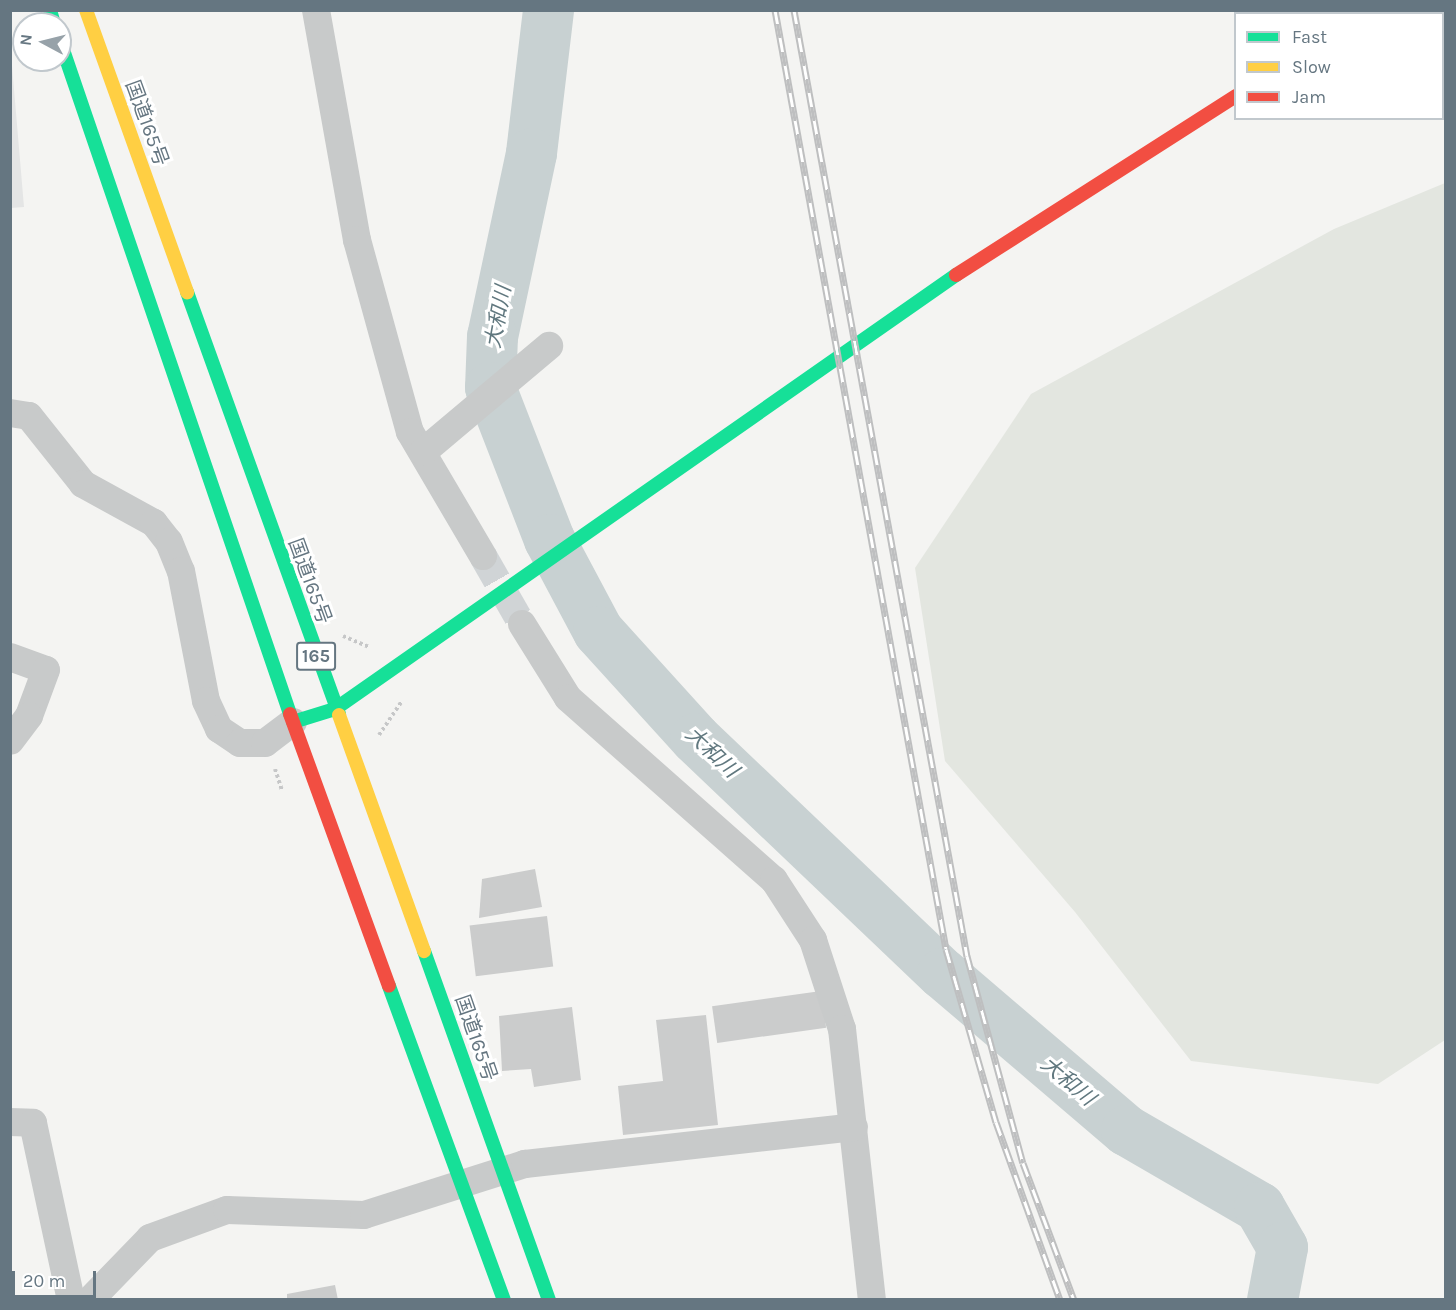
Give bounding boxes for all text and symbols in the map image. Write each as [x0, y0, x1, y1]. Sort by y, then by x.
north arrow [12, 12, 72, 72]
legend [1234, 12, 1444, 120]
text: Fast [1292, 26, 1327, 48]
text: N [15, 33, 36, 47]
text: Slow [1292, 56, 1331, 78]
street label: 国道165号 [120, 77, 174, 169]
text: Jam [1292, 86, 1326, 108]
water label: 大和川 [480, 284, 516, 350]
street label: 国道165号 [283, 535, 337, 627]
road number: 165 [295, 641, 337, 671]
water label: 大和川 [680, 721, 744, 783]
street label: 国道165号 [450, 992, 502, 1084]
water label: 大和川 [1036, 1051, 1100, 1111]
scale bar [15, 1259, 99, 1297]
text: 20 m [23, 1270, 65, 1292]

